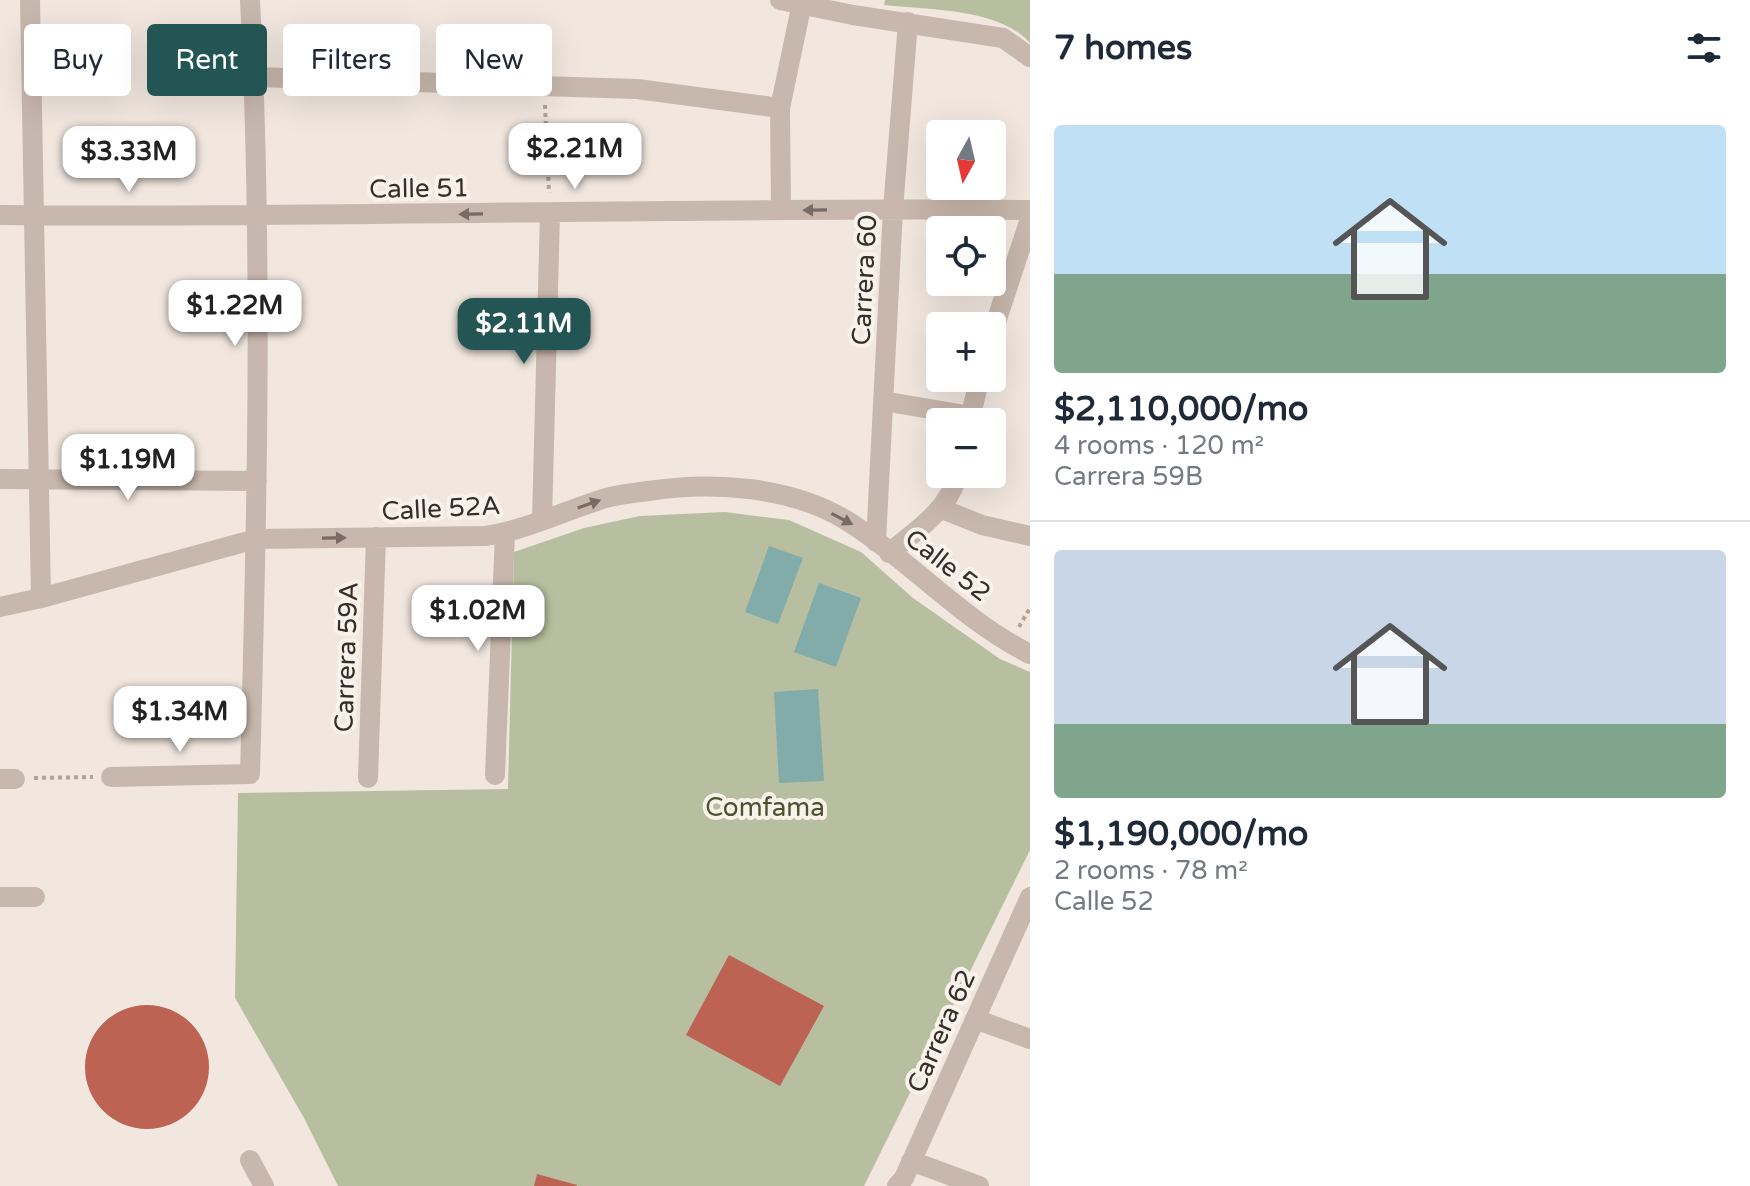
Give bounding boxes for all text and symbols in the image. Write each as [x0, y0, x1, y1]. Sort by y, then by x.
chip: Buy [24, 24, 131, 96]
chip: Rent [147, 24, 267, 96]
chip: Filters [283, 24, 420, 96]
chip: New [436, 24, 552, 96]
icon: filters [1682, 26, 1726, 70]
text: 7 homes [1054, 28, 1192, 69]
north arrow [926, 120, 1006, 200]
map controls [926, 120, 1006, 488]
pin: $2.21M [510, 123, 640, 191]
pin: $3.33M [64, 126, 194, 194]
text: $2.21M [527, 133, 623, 164]
text: $3.33M [81, 136, 177, 167]
street label: Calle 51 [369, 172, 469, 205]
icon: home [1318, 177, 1462, 321]
one-way arrow [802, 204, 827, 216]
one-way arrow [458, 208, 483, 220]
street label: Carrera 60 [846, 214, 883, 346]
button: locate [926, 216, 1006, 296]
pin: $1.22M [170, 280, 300, 348]
text: $1.22M [187, 290, 283, 321]
pin: $2.11M [459, 298, 589, 366]
text: $2.11M [476, 308, 572, 339]
button: + [926, 312, 1006, 392]
text: $2,110,000/mo [1054, 389, 1309, 430]
button: − [926, 408, 1006, 488]
text: 4 rooms · 120 m² [1054, 430, 1264, 461]
pin: $1.19M [63, 434, 193, 502]
text: $1.19M [80, 444, 176, 475]
text: Carrera 59B [1054, 461, 1203, 492]
street label: Calle 52A [381, 490, 501, 527]
one-way arrow [577, 497, 601, 509]
one-way arrow [831, 512, 853, 526]
street label: Calle 52 [899, 522, 997, 608]
one-way arrow [322, 532, 347, 544]
street label: Carrera 59A [328, 581, 365, 733]
pin: $1.02M [413, 585, 543, 653]
text: $1.02M [430, 595, 526, 626]
icon: home [1318, 602, 1462, 746]
pin: $1.34M [115, 686, 245, 754]
text: $1.34M [132, 696, 228, 727]
park label: Comfama [705, 792, 825, 823]
text: $1,190,000/mo [1054, 814, 1309, 855]
text: 2 rooms · 78 m² [1054, 855, 1248, 886]
text: Calle 52 [1054, 886, 1154, 917]
street label: Carrera 62 [901, 965, 982, 1097]

